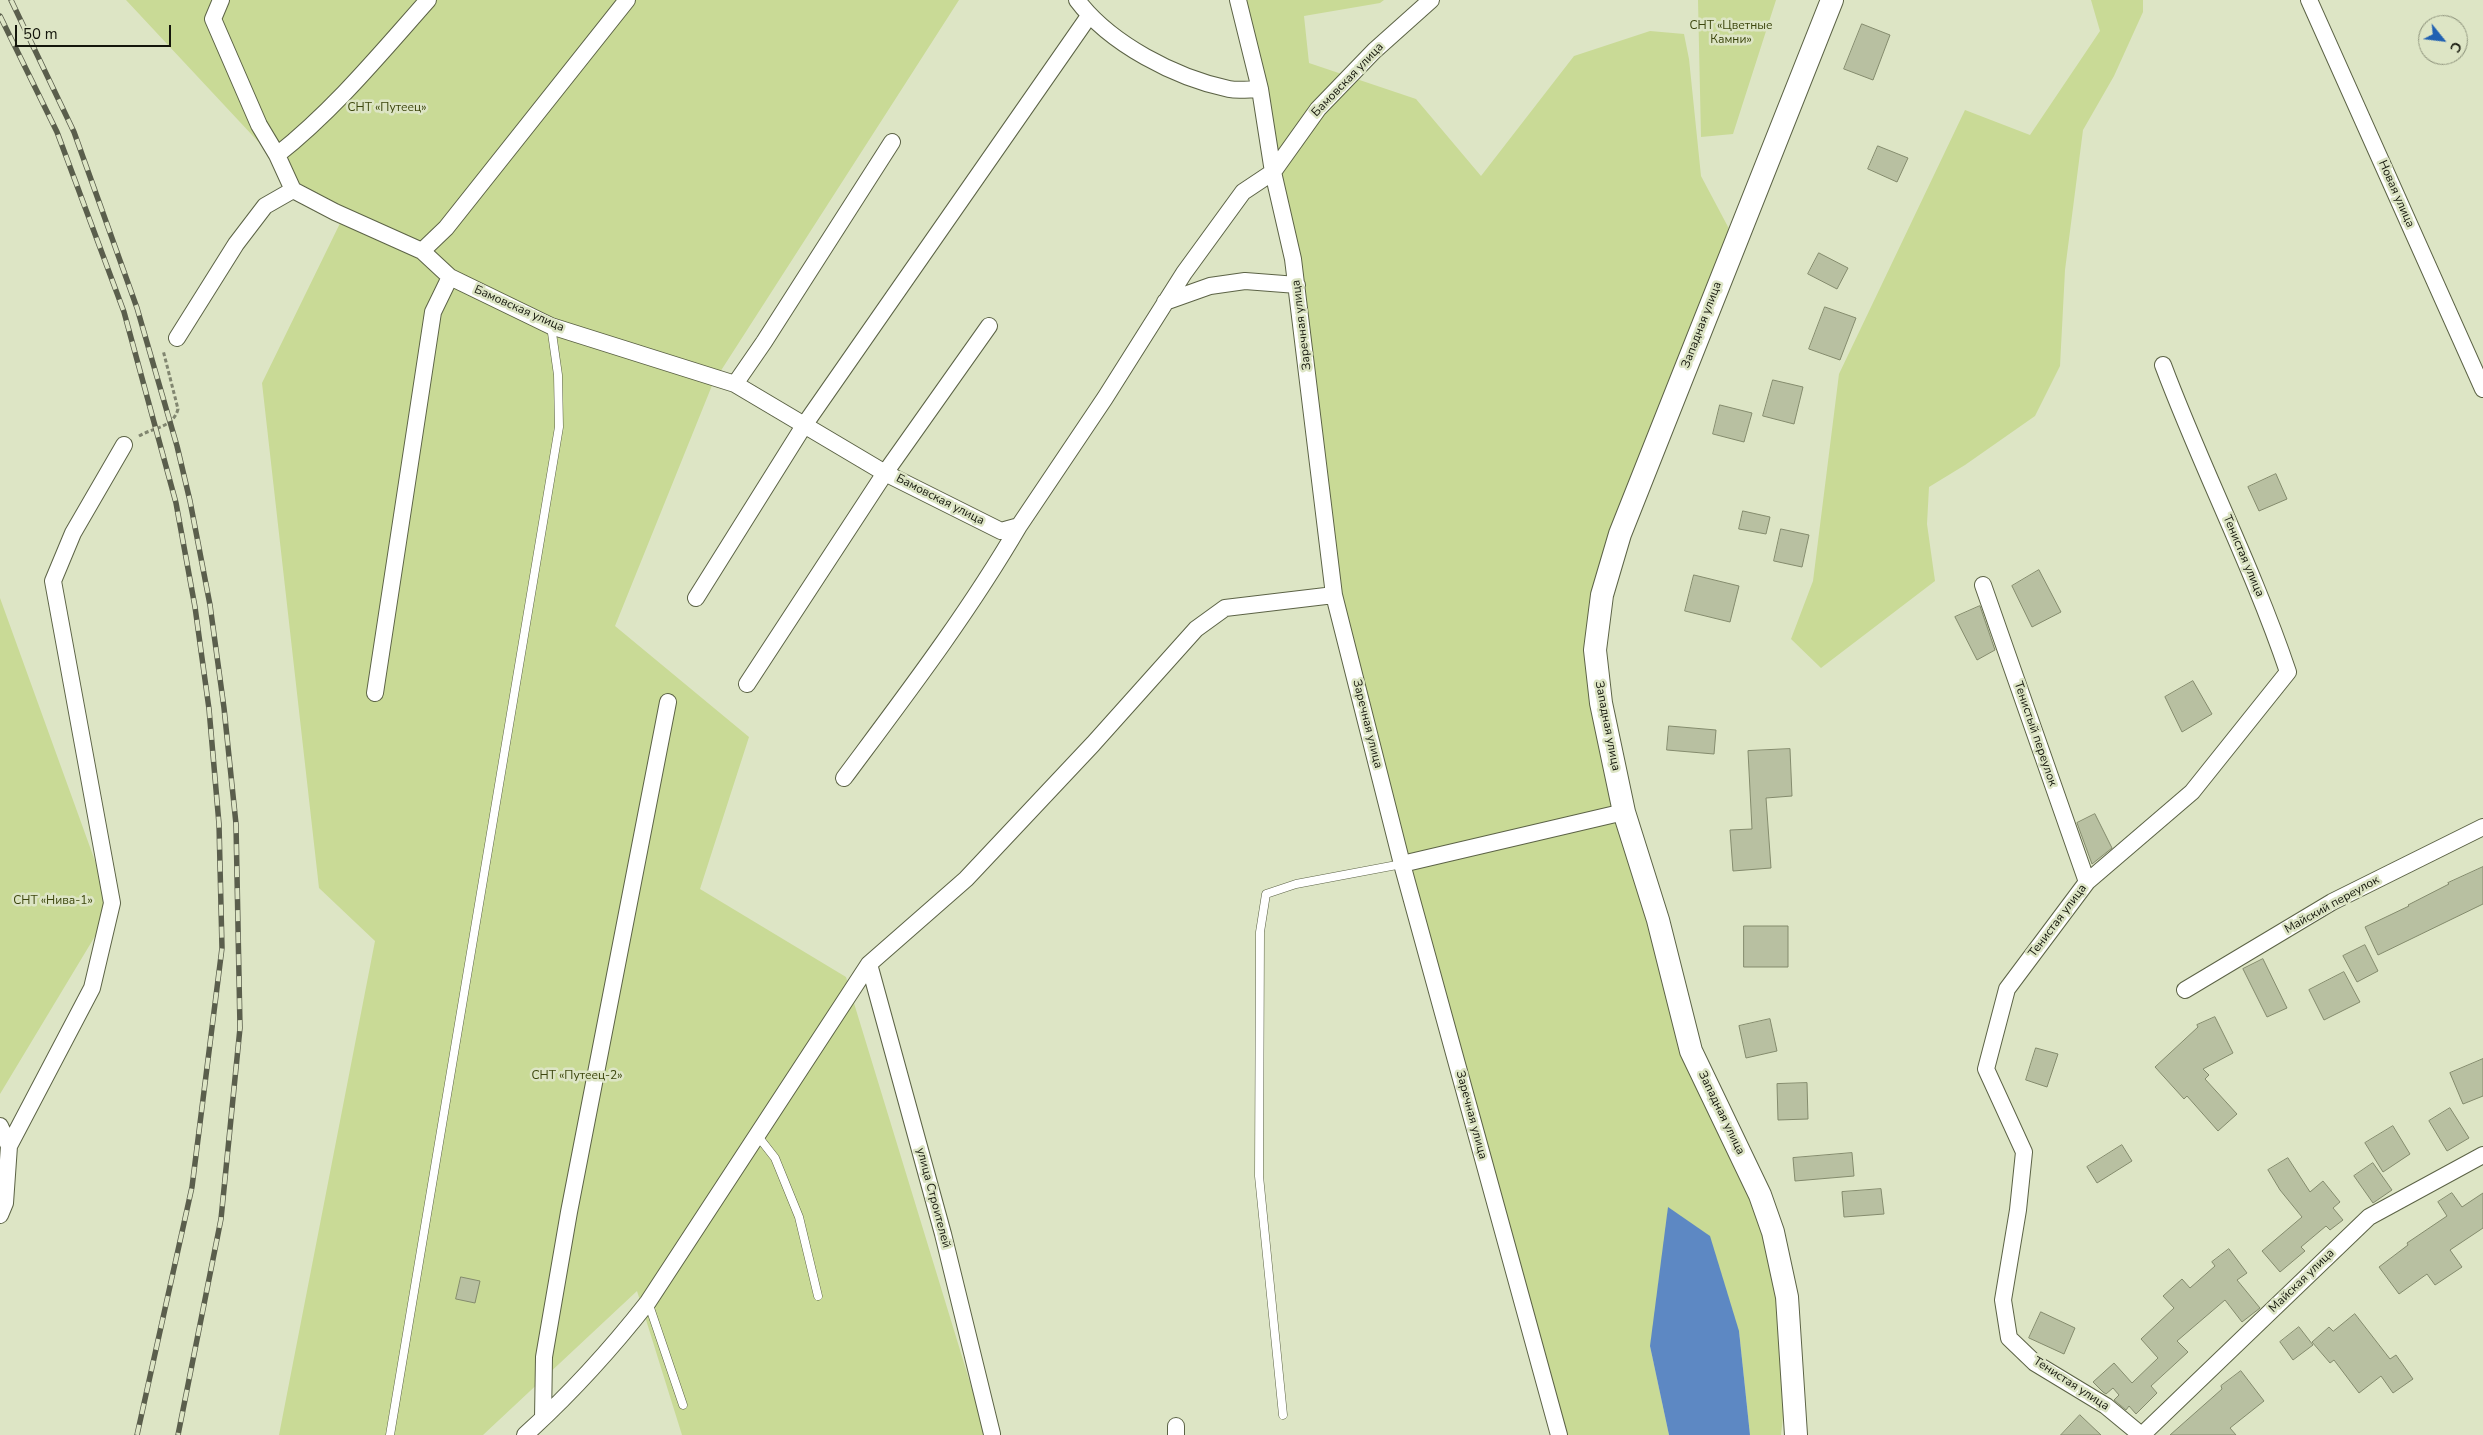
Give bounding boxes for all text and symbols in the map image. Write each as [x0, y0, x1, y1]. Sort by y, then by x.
scale bar [18, 15, 174, 47]
north arrow [2418, 15, 2468, 65]
park label: СНТ «Цветные Камни» [1689, 19, 1773, 47]
text: 50 m [23, 24, 58, 44]
text: С [2445, 38, 2466, 56]
street label: Бамовская улица [1309, 40, 1387, 120]
park label: СНТ «Путеец» [348, 101, 426, 115]
street label: Новая улица [2375, 158, 2417, 230]
street label: Заречная улица [1289, 279, 1315, 371]
street label: Западная улица [1679, 280, 1725, 370]
street label: Бамовская улица [472, 283, 566, 335]
street label: Бамовская улица [893, 472, 987, 528]
street label: Тенистая улица [2219, 513, 2267, 599]
street label: Заречная улица [1349, 678, 1385, 770]
street label: Западная улица [1591, 680, 1623, 772]
street label: Тенистый переулок [2010, 680, 2060, 788]
street label: Майский переулок [2282, 873, 2382, 937]
street label: Тенистая улица [2026, 882, 2090, 960]
park label: СНТ «Нива-1» [13, 894, 93, 908]
park label: СНТ «Путеец-2» [532, 1069, 622, 1083]
street label: Заречная улица [1452, 1069, 1490, 1161]
street label: Западная улица [1695, 1069, 1747, 1157]
street label: улица Строителей [913, 1146, 953, 1250]
street label: Майская улица [2266, 1246, 2338, 1316]
street label: Тенистая улица [2030, 1354, 2112, 1414]

